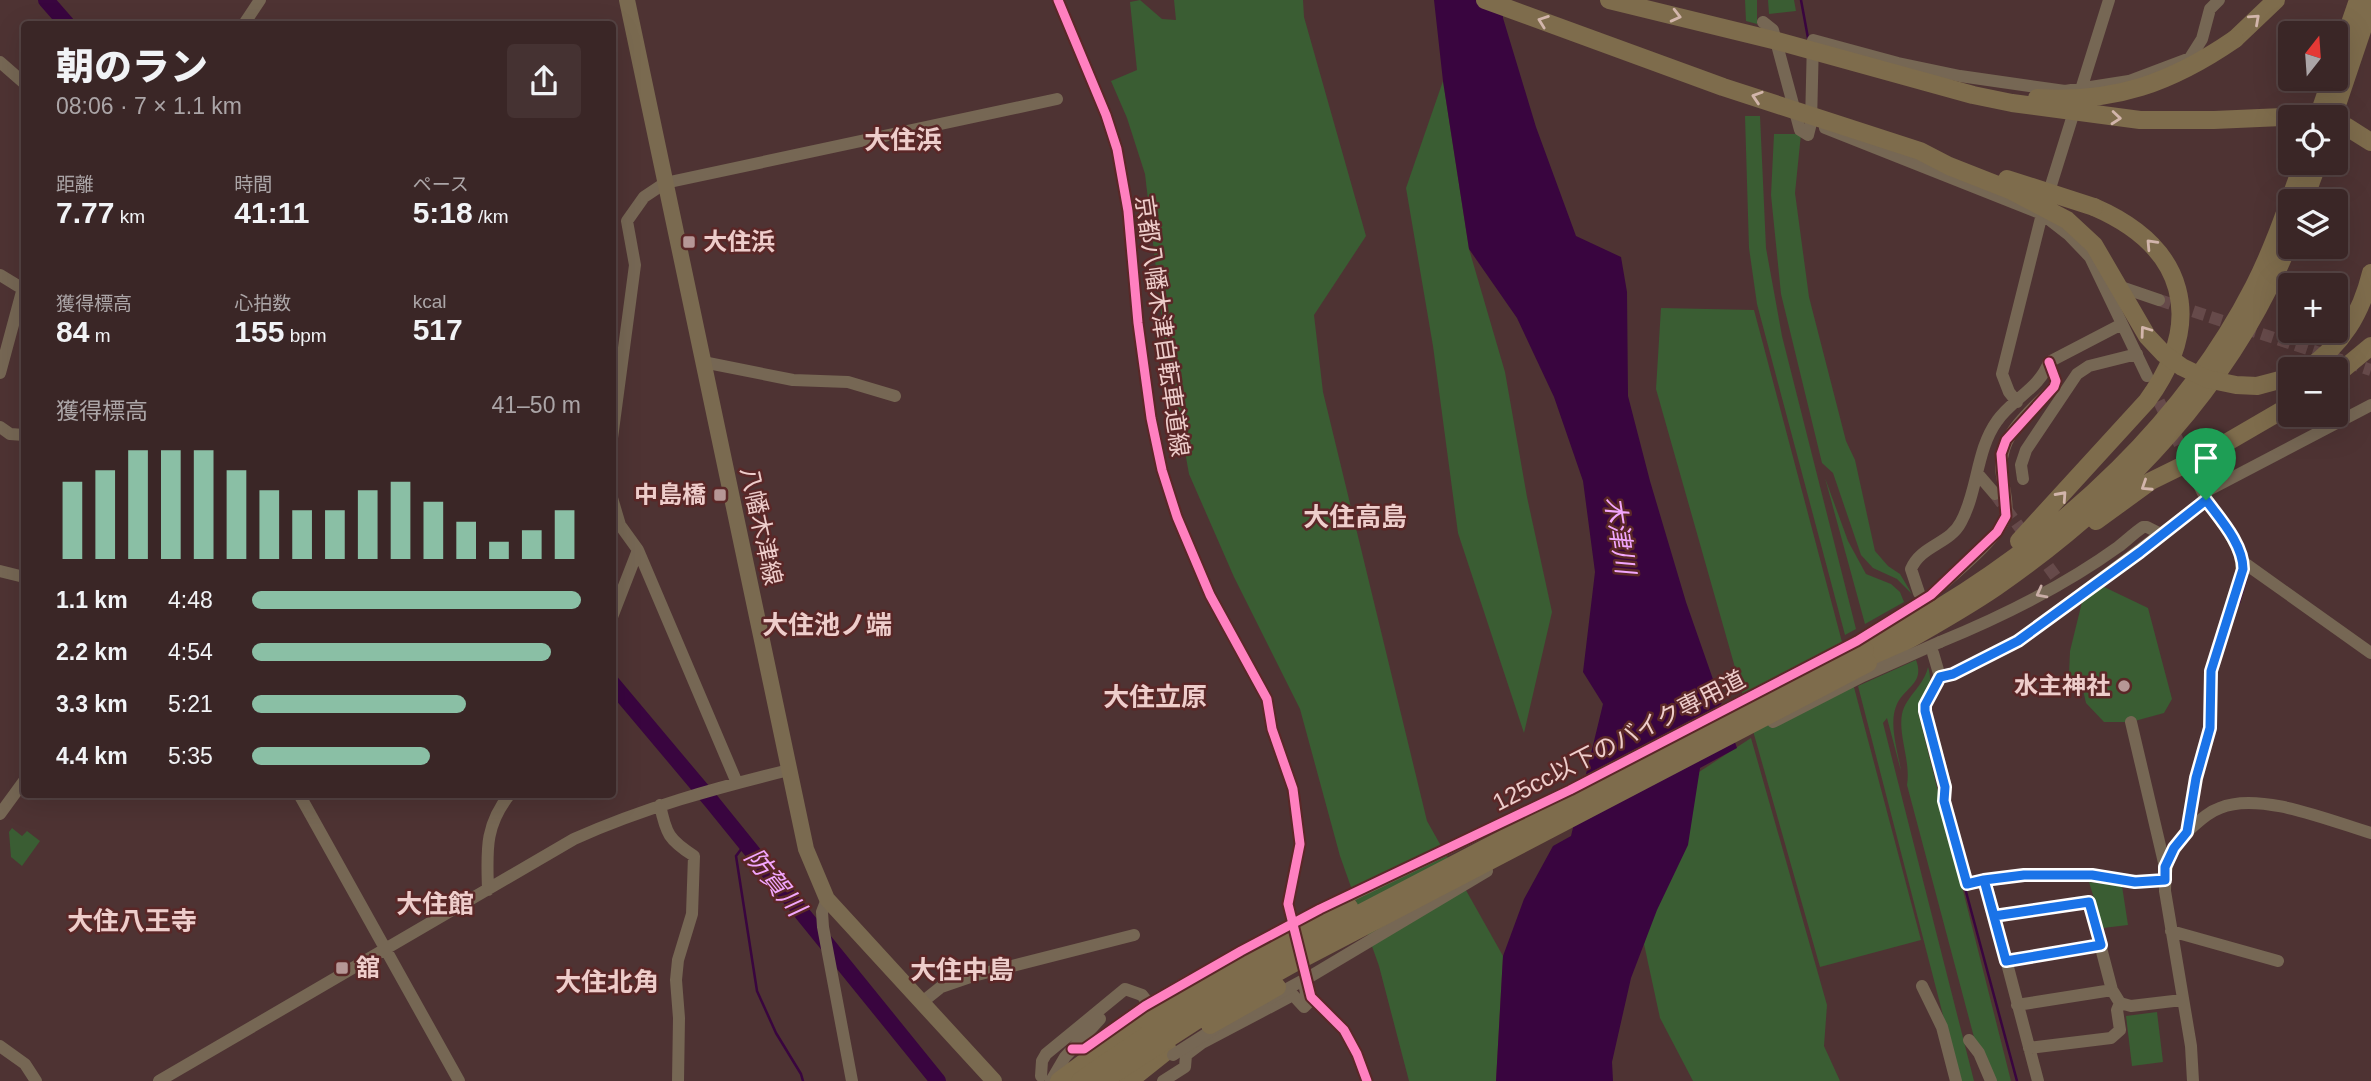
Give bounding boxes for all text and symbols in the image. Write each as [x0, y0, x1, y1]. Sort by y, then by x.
one-way arrow [1669, 8, 1681, 22]
one-way arrow [1538, 15, 1550, 29]
one-way arrow [2247, 15, 2260, 27]
north arrow [2278, 21, 2348, 91]
map controls [2278, 21, 2348, 427]
button: share [507, 44, 581, 118]
text: 朝のラン [56, 46, 208, 88]
one-way arrow [1752, 91, 1764, 106]
text: 08:06 · 7 × 1.1 km [56, 93, 242, 119]
button: locate [2278, 105, 2348, 175]
one-way arrow [2111, 110, 2122, 125]
district label: 大住浜 [864, 125, 942, 155]
text: 距離 [56, 174, 94, 195]
text: 時間 [234, 174, 272, 195]
text: ペース [413, 174, 469, 195]
button: layers [2278, 189, 2348, 259]
street label: 京都八幡木津自転車道線 [1131, 193, 1194, 459]
text: 7.77 [56, 196, 114, 229]
text: 41:11 [234, 196, 309, 229]
text: 5:18 [413, 196, 473, 229]
text: km [114, 206, 145, 227]
text: /km [473, 206, 509, 227]
place label: 大住浜 [703, 228, 775, 255]
marker: 大住浜 [681, 234, 697, 250]
one-way arrow [2147, 239, 2160, 252]
button: + [2278, 273, 2348, 343]
text: kcal [413, 291, 446, 312]
text: 獲得標高 [56, 293, 132, 314]
text: 心拍数 [234, 293, 291, 314]
text: 517 [413, 313, 463, 346]
text: 84 [56, 315, 89, 348]
text: 155 [234, 315, 284, 348]
text: m [89, 325, 110, 346]
text: bpm [284, 325, 327, 346]
one-way arrow [2140, 326, 2153, 338]
button: − [2278, 357, 2348, 427]
text: 41–50 m [491, 392, 581, 418]
text: 獲得標高 [56, 398, 148, 424]
pin [2176, 428, 2236, 500]
icon: arrive [2187, 439, 2225, 477]
street label: 八幡木津線 [736, 464, 787, 587]
one-way arrow [2140, 477, 2153, 490]
place label: 中島橋 [634, 481, 706, 508]
marker: 中島橋 [712, 487, 728, 503]
one-way arrow [2053, 492, 2066, 505]
water label: 木津川 [1599, 494, 1641, 579]
district label: 大住高島 [1303, 502, 1407, 532]
one-way arrow [2036, 585, 2048, 598]
text: 1.1 km [56, 587, 128, 613]
text: 4:48 [168, 587, 213, 613]
district label: 大住池ノ端 [762, 610, 892, 640]
text: 2.2 km [56, 639, 128, 665]
text: 4:54 [168, 639, 213, 665]
street label: 125cc以下のバイク専用道 [1488, 665, 1749, 816]
place label: 水主神社 [2014, 672, 2110, 699]
marker: 水主神社 [2116, 678, 2132, 694]
district label: 大住立原 [1103, 682, 1207, 712]
text: 3.3 km [56, 691, 128, 717]
text: 5:21 [168, 691, 213, 717]
text: 4.4 km [56, 743, 128, 769]
text: 5:35 [168, 743, 213, 769]
water label: 防賀川 [739, 842, 813, 924]
district label: 大住館 [396, 889, 474, 919]
district label: 大住八王寺 [67, 906, 197, 936]
place label: 舘 [356, 954, 380, 981]
district label: 大住中島 [910, 955, 1014, 985]
marker: 舘 [334, 960, 350, 976]
district label: 大住北角 [555, 967, 659, 997]

